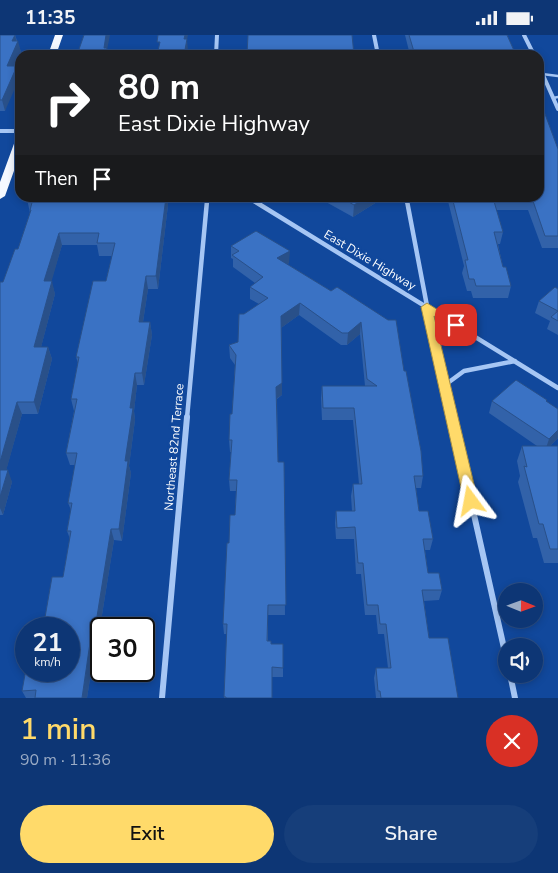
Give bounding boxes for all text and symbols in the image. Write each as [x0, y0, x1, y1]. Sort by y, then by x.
text: 11:35 [25, 5, 75, 31]
text: 80 m [118, 64, 200, 111]
icon: right [35, 70, 100, 135]
text: East Dixie Highway [118, 109, 310, 139]
icon: arrive [88, 165, 116, 193]
text: Then [35, 166, 78, 192]
street label: East Dixie Highway [321, 226, 420, 294]
pin [435, 304, 477, 346]
icon: arrive [442, 311, 470, 339]
street label: Northeast 82nd Terrace [160, 383, 188, 511]
position arrow [444, 474, 496, 526]
north arrow [498, 583, 542, 627]
map controls [498, 583, 543, 683]
speed limit sign: 30 [90, 617, 155, 682]
text: 21 [32, 626, 63, 660]
button: sound [498, 638, 543, 683]
text: km/h [34, 654, 61, 670]
text: 1 min [20, 709, 96, 750]
button: close [486, 715, 538, 767]
text: 90 m · 11:36 [20, 749, 111, 771]
button: Exit [20, 805, 274, 863]
button: Share [284, 805, 538, 863]

